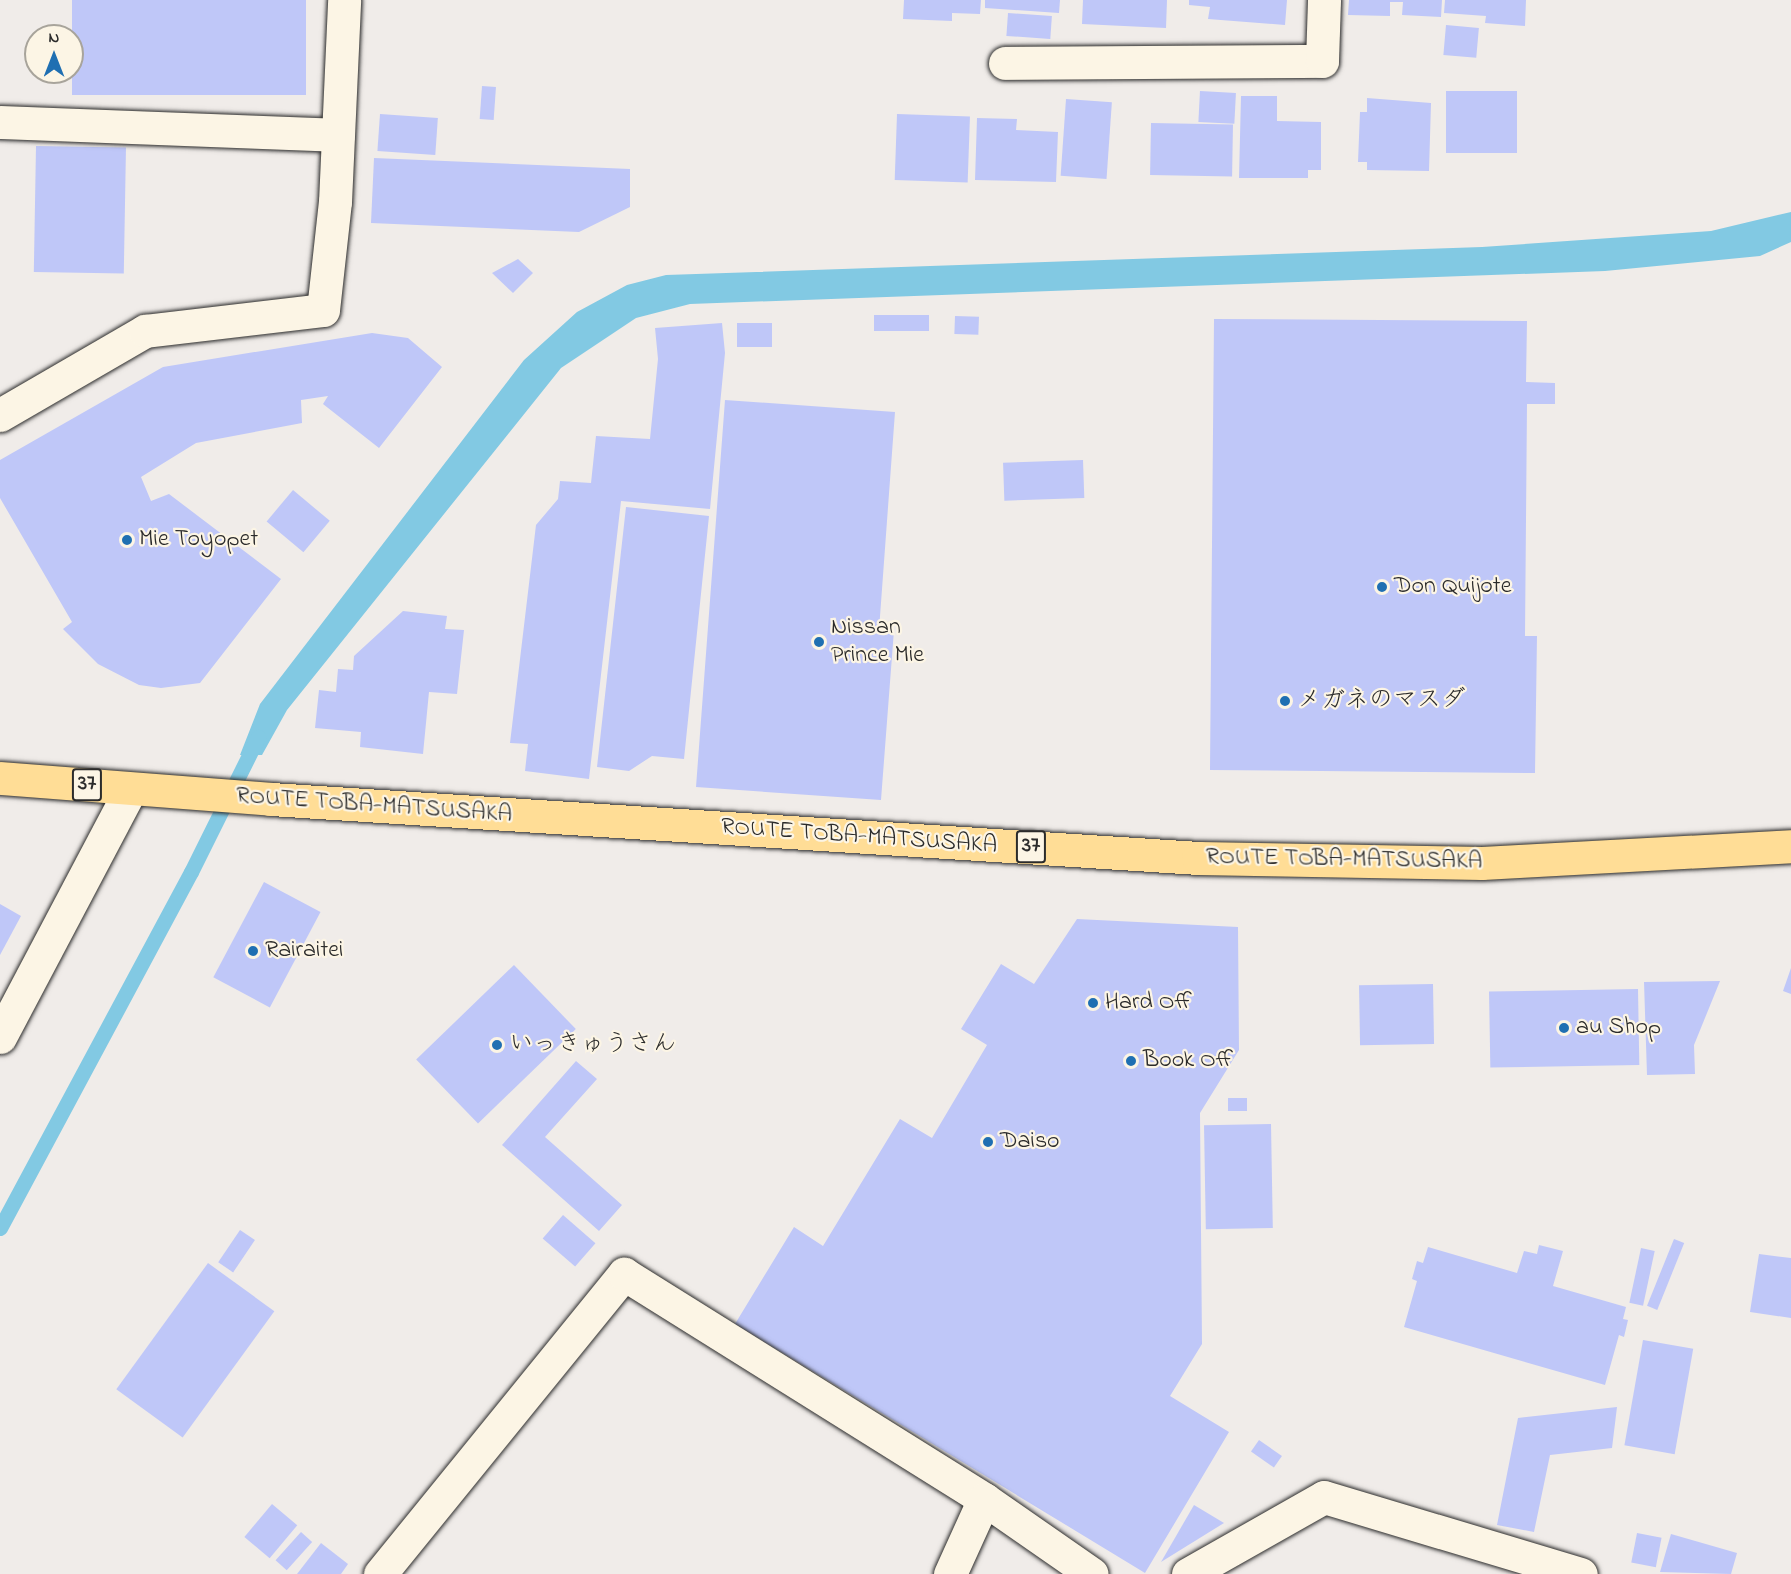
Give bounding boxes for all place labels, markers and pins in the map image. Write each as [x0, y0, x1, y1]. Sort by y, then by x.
place label: Mie Toyopet [139, 526, 258, 554]
marker: Mie Toyopet [120, 533, 134, 547]
place label: Don Quijote [1394, 573, 1511, 601]
marker: Don Quijote [1375, 580, 1389, 594]
place label: Nissan Prince Mie [831, 614, 924, 670]
marker: Nissan Prince Mie [812, 635, 826, 649]
place label: メガネのマスダ [1297, 687, 1465, 715]
marker: メガネのマスダ [1278, 694, 1292, 708]
place label: Rairaitei [265, 937, 343, 965]
marker: Rairaitei [246, 944, 260, 958]
place label: Hard Off [1105, 989, 1192, 1017]
marker: Hard Off [1086, 996, 1100, 1010]
place label: au Shop [1576, 1014, 1661, 1042]
marker: au Shop [1557, 1021, 1571, 1035]
place label: いっきゅうさん [509, 1031, 677, 1059]
marker: いっきゅうさん [490, 1038, 504, 1052]
place label: Book Off [1143, 1047, 1233, 1075]
marker: Book Off [1124, 1054, 1138, 1068]
place label: Daiso [1000, 1128, 1060, 1156]
marker: Daiso [981, 1135, 995, 1149]

